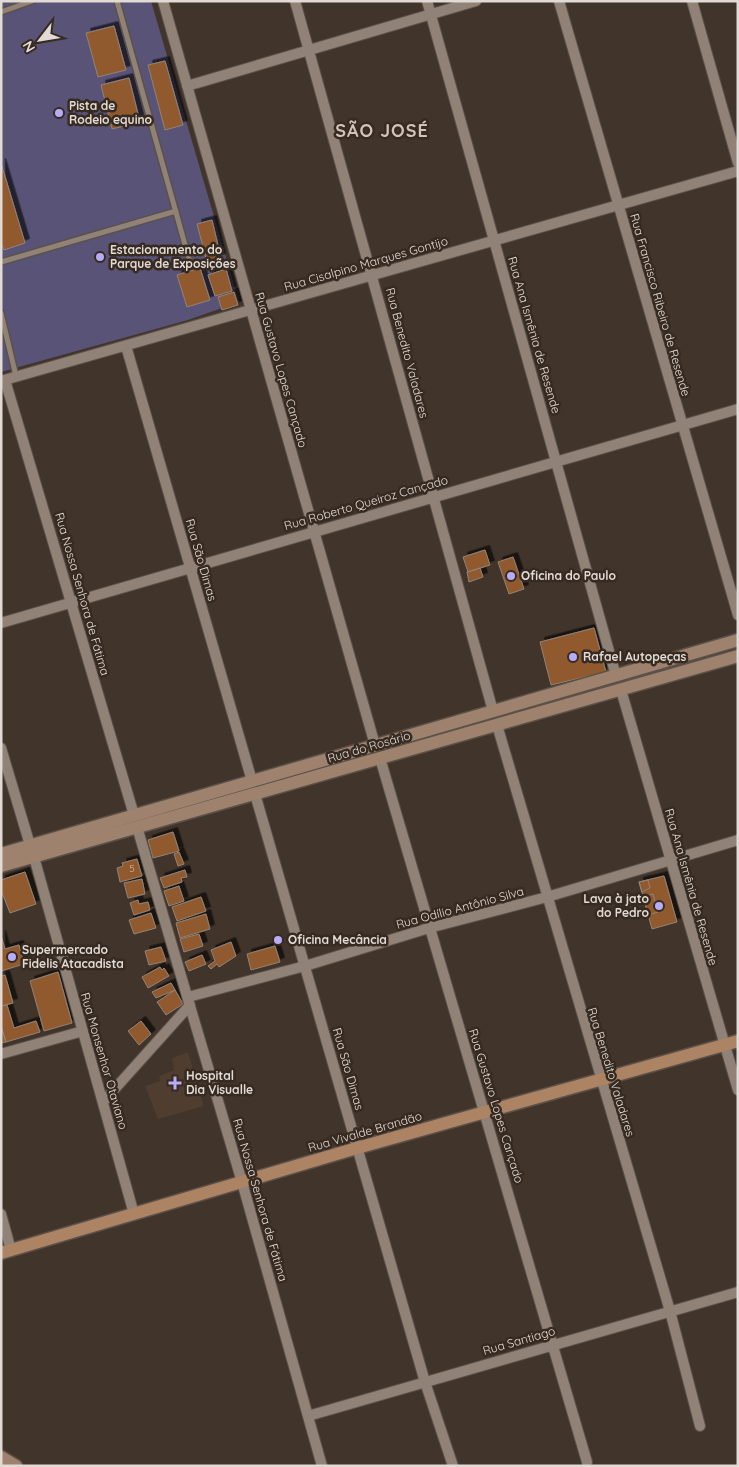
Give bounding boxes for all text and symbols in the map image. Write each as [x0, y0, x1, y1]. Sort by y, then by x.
north arrow [15, 15, 65, 65]
text: N [18, 38, 39, 56]
place label: Pista de Rodeio equino [69, 98, 153, 127]
marker: Pista de Rodeio equino [53, 107, 65, 119]
district label: SÃO JOSÉ [335, 119, 429, 142]
street label: Rua Francisco Ribeiro de Resende [627, 212, 694, 398]
street label: Rua Cisalpino Marques Gontijo [282, 233, 450, 294]
place label: Estacionamento do Parque de Exposições [110, 242, 236, 271]
marker: Estacionamento do Parque de Exposições [94, 251, 106, 263]
street label: Rua Ana Ismênia de Resende [505, 255, 564, 415]
street label: Rua Benedito Valadares [383, 286, 432, 420]
street label: Rua Gustavo Lopes Cançado [252, 291, 311, 449]
street label: Rua Roberto Queiroz Cançado [282, 472, 450, 533]
street label: Rua Nossa Senhora de Fátima [52, 511, 113, 677]
street label: Rua São Dimas [183, 517, 220, 603]
place label: Oficina do Paulo [521, 568, 616, 583]
marker: Oficina do Paulo [505, 570, 517, 582]
place label: Rafael Autopeças [583, 649, 687, 664]
marker: Rafael Autopeças [567, 651, 579, 663]
street label: Rua do Rosário [326, 727, 412, 766]
street label: Rua Ana Ismênia de Resende [662, 807, 721, 967]
house number: 5 [129, 862, 135, 875]
street label: Rua Odílio Antônio Silva [394, 883, 525, 932]
place label: Lava à jato do Pedro [583, 891, 650, 920]
marker: Lava à jato do Pedro [653, 900, 665, 912]
place label: Oficina Mecância [288, 932, 387, 947]
marker: Oficina Mecância [272, 934, 284, 946]
place label: Supermercado Fidelis Atacadista [22, 942, 124, 971]
marker: Supermercado Fidelis Atacadista [6, 951, 18, 963]
street label: Rua Monsenhor Otaviano [78, 991, 131, 1131]
street label: Rua Benedito Valadares [585, 1005, 638, 1139]
street label: Rua São Dimas [330, 1026, 367, 1112]
street label: Rua Gustavo Lopes Cançado [466, 1027, 527, 1185]
place label: Hospital Dia Visualle [186, 1068, 253, 1097]
marker: Hospital Dia Visualle [168, 1076, 182, 1090]
street label: Rua Vivalde Brandão [306, 1108, 424, 1155]
street label: Rua Nossa Senhora de Fátima [230, 1117, 291, 1283]
street label: Rua Santiago [481, 1323, 557, 1358]

